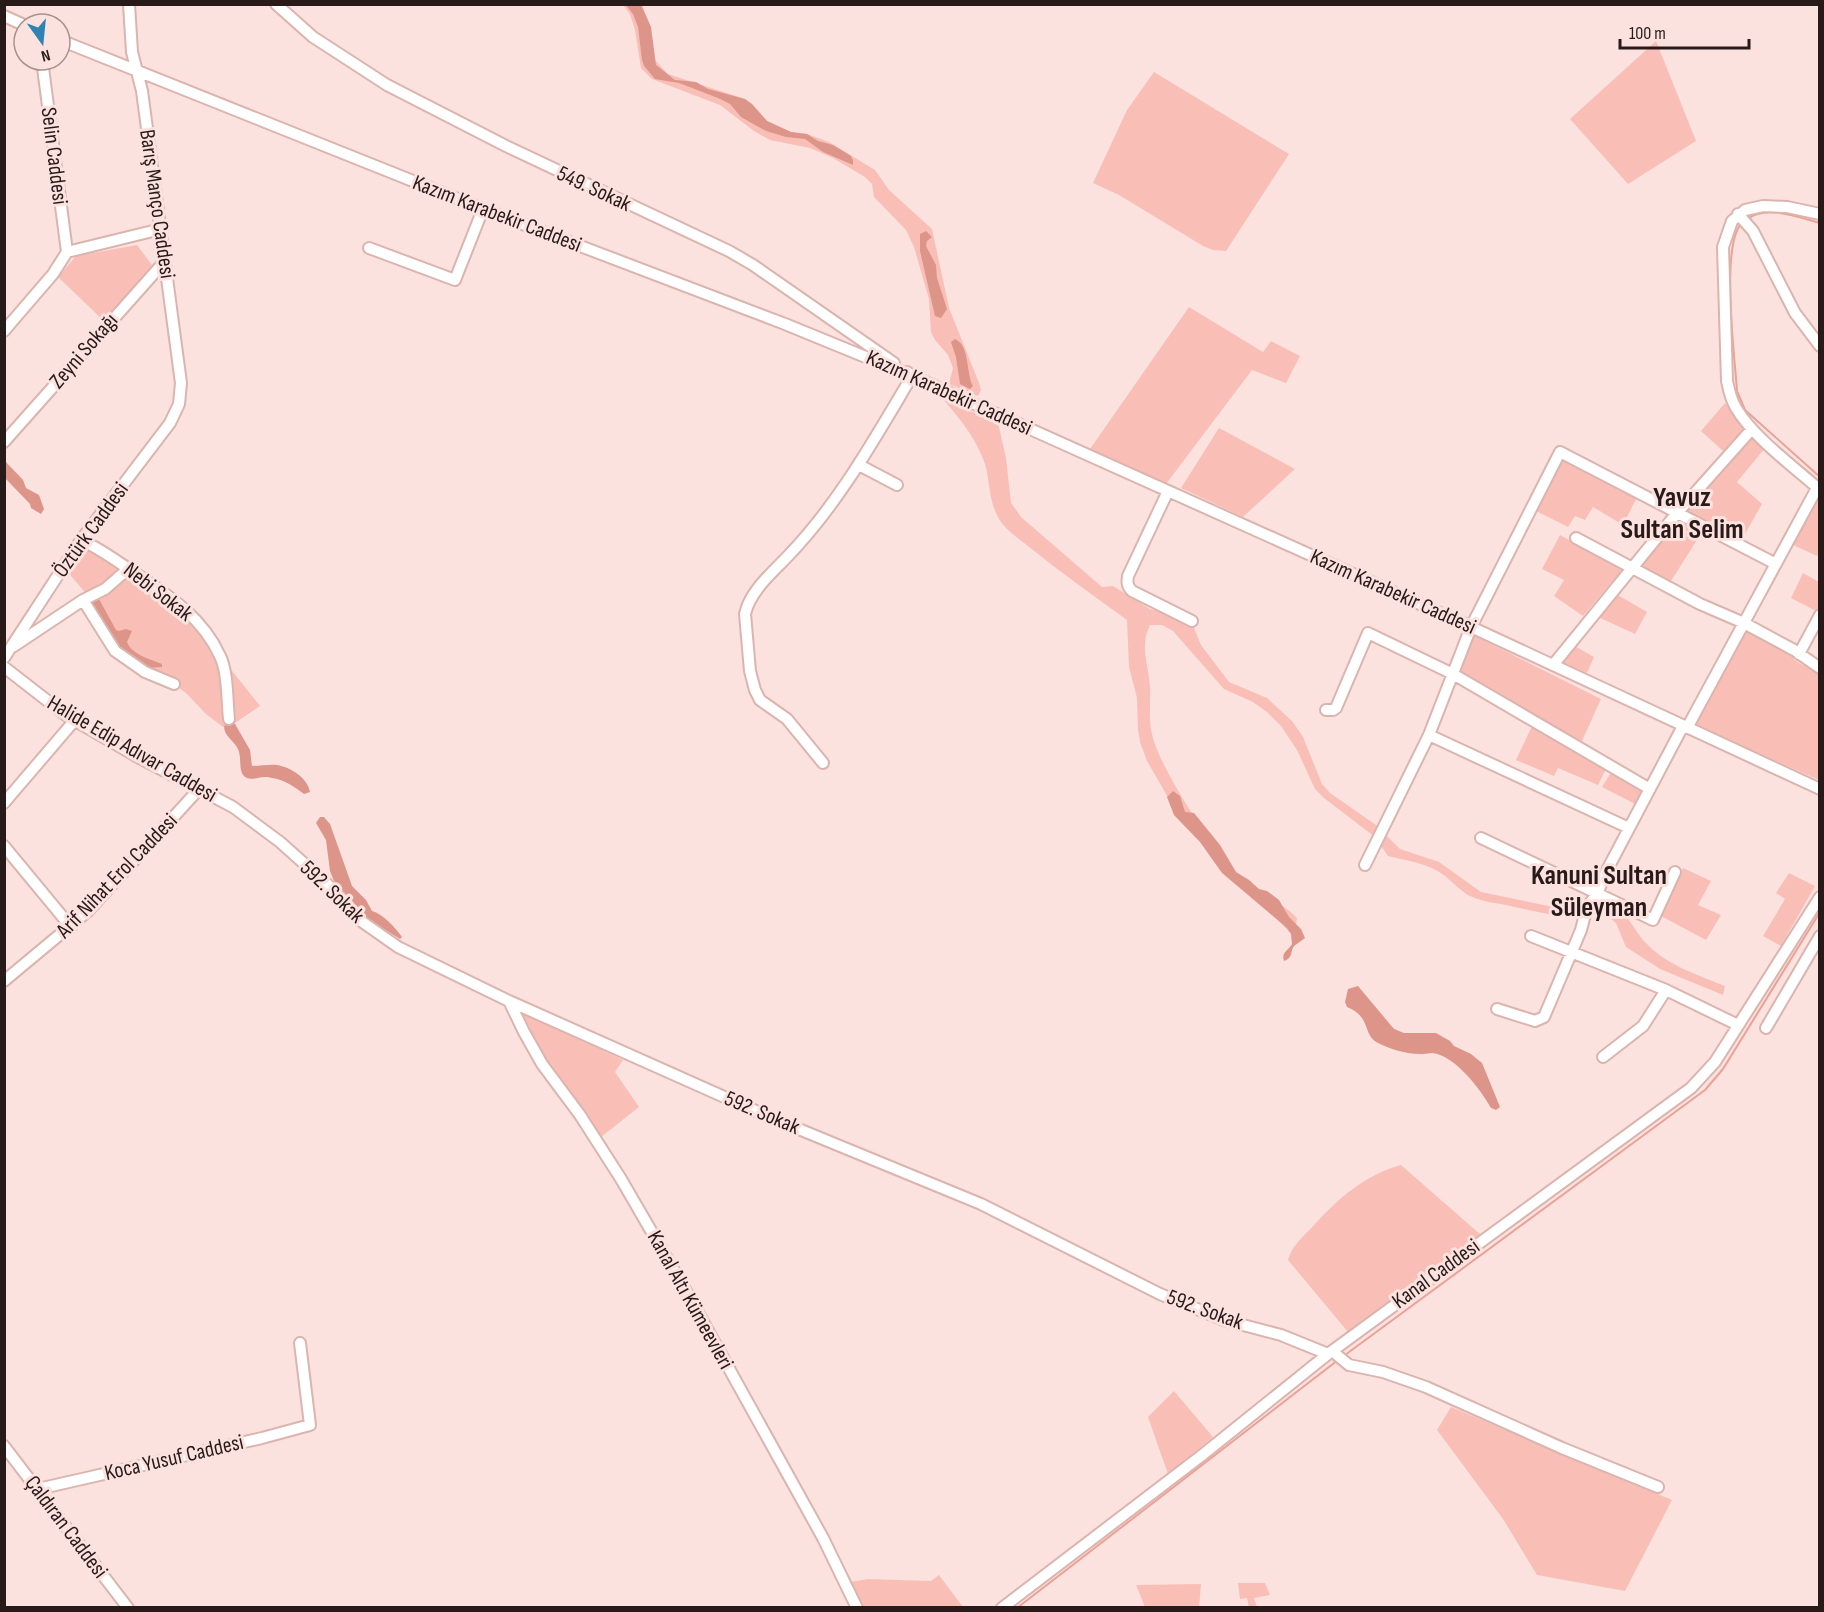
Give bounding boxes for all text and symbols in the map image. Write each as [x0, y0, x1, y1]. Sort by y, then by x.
north arrow [12, 12, 72, 72]
scale bar [1620, 12, 1749, 50]
text: 100 m [1629, 23, 1666, 44]
text: N [39, 45, 52, 65]
street label: Selin Caddesi [35, 106, 73, 206]
street label: Barış Manço Caddesi [133, 128, 181, 280]
street label: 549. Sokak [553, 160, 636, 218]
street label: Kazım Karabekir Caddesi [409, 169, 585, 259]
street label: Zeyni Sokağı [44, 308, 124, 394]
street label: Kazım Karabekir Caddesi [862, 344, 1036, 442]
street label: Öztürk Caddesi [48, 477, 134, 583]
district label: Yavuz Sultan Selim [1621, 481, 1743, 546]
street label: Kazım Karabekir Caddesi [1306, 543, 1480, 641]
street label: Nebi Sokak [118, 557, 199, 628]
street label: Halide Edip Adıvar Caddesi [42, 689, 222, 809]
street label: Arif Nihat Erol Caddesi [50, 808, 183, 945]
street label: 592. Sokak [294, 855, 370, 930]
district label: Kanuni Sultan Süleyman [1531, 859, 1667, 924]
street label: 592. Sokak [720, 1085, 804, 1141]
street label: Kanal Altı Kümeevleri [641, 1226, 739, 1374]
street label: Kanal Caddesi [1387, 1233, 1485, 1315]
street label: 592. Sokak [1163, 1284, 1247, 1336]
street label: Koca Yusuf Caddesi [102, 1429, 246, 1487]
street label: Çaldıran Caddesi [19, 1470, 113, 1584]

